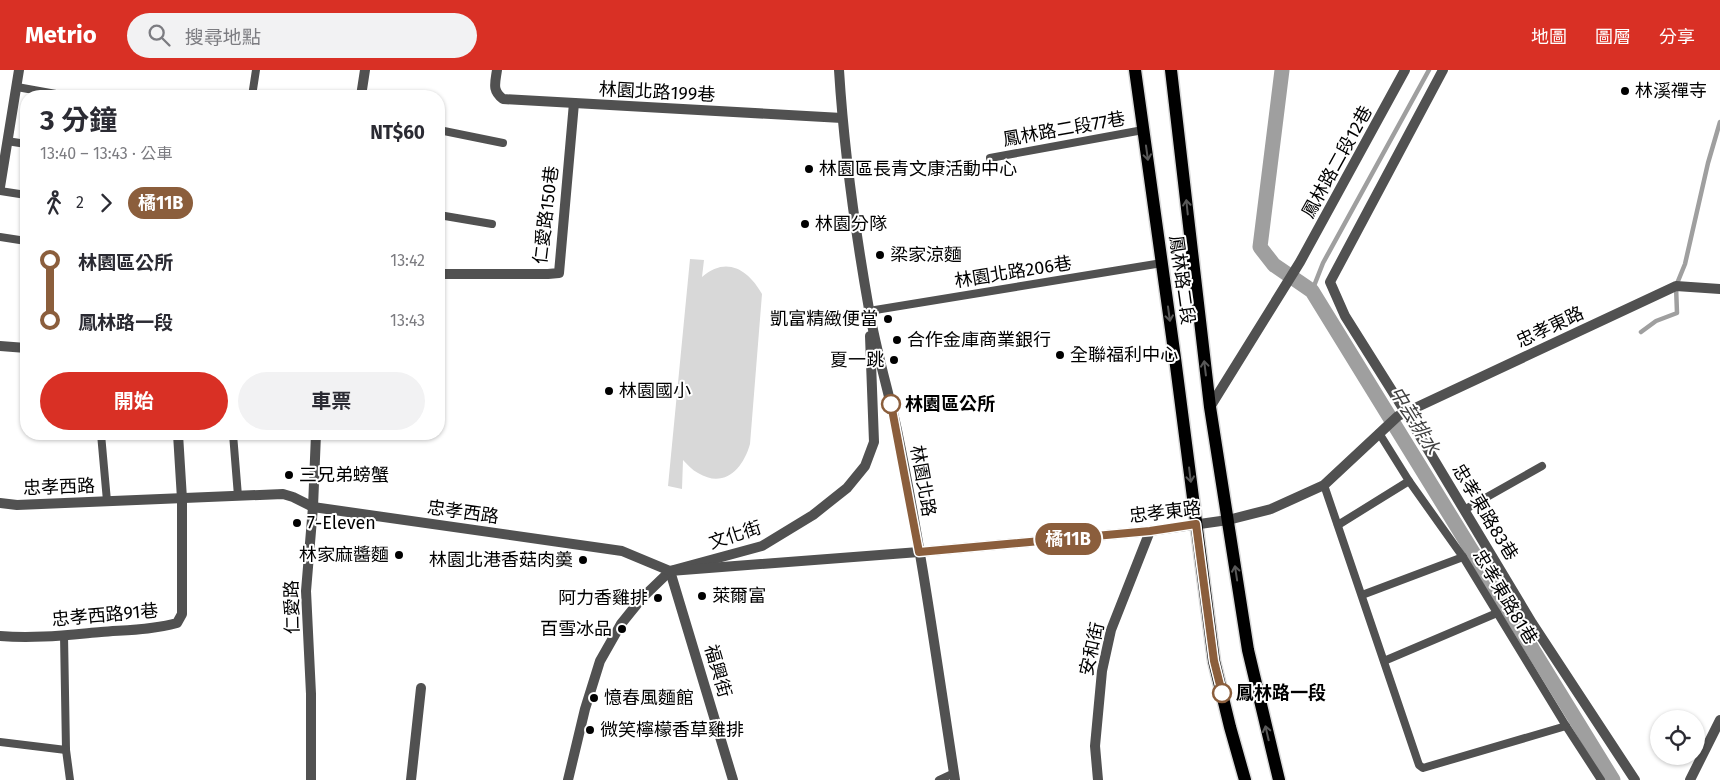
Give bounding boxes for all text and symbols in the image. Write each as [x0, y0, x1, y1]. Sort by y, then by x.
search box [127, 13, 477, 58]
text: Metrio [25, 21, 97, 49]
icon: search [145, 21, 173, 49]
text: 搜尋地點 [185, 26, 261, 49]
text: 地圖 [1531, 26, 1567, 48]
text: 圖層 [1595, 26, 1631, 48]
text: 分享 [1659, 26, 1695, 48]
street label: 林園北路199巷 [598, 78, 716, 106]
place label: 林溪禪寺 [1635, 80, 1707, 102]
marker: 林溪禪寺 [1619, 85, 1631, 97]
street label: 鳳林路二段12巷 [1297, 102, 1377, 222]
text: 3 分鐘 [40, 104, 117, 137]
street label: 鳳林路二段77巷 [1001, 107, 1127, 151]
text: NT$60 [370, 121, 425, 144]
text: 13:40 – 13:43 · 公車 [40, 144, 172, 163]
one-way arrow [1142, 145, 1152, 161]
place label: 林園區長青文康活動中心 [819, 158, 1017, 180]
marker: 林園區長青文康活動中心 [803, 163, 815, 175]
street label: 仁愛路150巷 [529, 165, 563, 265]
icon: walk [40, 189, 68, 217]
icon: forward [92, 189, 120, 217]
text: 橘11B [138, 192, 183, 214]
text: 2 [76, 193, 84, 212]
one-way arrow [1182, 199, 1191, 215]
place label: 林園分隊 [815, 213, 887, 235]
marker: 林園分隊 [799, 218, 811, 230]
street label: 鳳林路二段 [1165, 234, 1199, 326]
place label: 梁家涼麵 [890, 244, 962, 266]
marker: 梁家涼麵 [874, 249, 886, 261]
text: 林園區公所 [78, 251, 173, 274]
text: 13:42 [390, 251, 425, 270]
street label: 林園北路206巷 [953, 252, 1073, 292]
street label: 忠孝東路 [1513, 302, 1587, 352]
one-way arrow [1164, 306, 1174, 322]
place label: 凱富精緻便當 [770, 308, 878, 330]
text: 鳳林路一段 [78, 311, 173, 334]
text: 13:43 [390, 311, 425, 330]
marker: 凱富精緻便當 [882, 313, 894, 325]
place label: 合作金庫商業銀行 [907, 329, 1051, 351]
marker: 合作金庫商業銀行 [891, 334, 903, 346]
place label: 全聯福利中心 [1070, 344, 1178, 366]
place label: 夏一跳 [830, 349, 884, 371]
marker: 全聯福利中心 [1054, 349, 1066, 361]
marker: 夏一跳 [888, 354, 900, 366]
one-way arrow [1200, 361, 1210, 377]
button: 開始 [40, 372, 228, 430]
button: 車票 [238, 372, 425, 430]
place label: 林園國小 [619, 380, 691, 402]
water label: 中芸排水 [1385, 382, 1445, 459]
marker: 林園國小 [603, 385, 615, 397]
place label: 林園區公所 [905, 393, 995, 415]
marker: 林園區公所 [881, 394, 901, 414]
street label: 林園北路 [906, 444, 940, 518]
street label: 忠孝東路83巷 [1448, 460, 1522, 564]
place label: 三兄弟螃蟹 [299, 464, 389, 486]
one-way arrow [1185, 467, 1195, 483]
marker: 三兄弟螃蟹 [283, 469, 295, 481]
street label: 忠孝西路 [23, 475, 95, 499]
street label: 忠孝西路 [426, 496, 500, 528]
street label: 忠孝東路 [1128, 497, 1202, 527]
place label: 7-Eleven [307, 512, 376, 534]
street label: 文化街 [706, 516, 764, 554]
marker: 7-Eleven [291, 517, 303, 529]
line badge: 橘11B [1033, 523, 1103, 555]
text: 橘11B [1045, 528, 1091, 550]
place label: 林家麻醬麵 [299, 544, 389, 566]
street label: 忠孝東路81巷 [1468, 545, 1542, 649]
marker: 林家麻醬麵 [393, 549, 405, 561]
place label: 林園北港香菇肉羮 [429, 549, 573, 571]
marker: 林園北港香菇肉羮 [577, 554, 589, 566]
one-way arrow [1231, 566, 1241, 582]
street label: 仁愛路 [281, 580, 303, 634]
place label: 萊爾富 [712, 585, 766, 607]
place label: 阿力香雞排 [558, 587, 648, 609]
marker: 萊爾富 [696, 590, 708, 602]
marker: 阿力香雞排 [652, 592, 664, 604]
street label: 忠孝西路91巷 [51, 599, 159, 631]
place label: 百雪冰品 [540, 618, 612, 640]
street label: 安和街 [1075, 620, 1109, 678]
marker: 百雪冰品 [616, 623, 628, 635]
street label: 福興街 [700, 642, 736, 700]
place label: 鳳林路一段 [1236, 682, 1326, 704]
marker: 鳳林路一段 [1212, 683, 1232, 703]
place label: 憶春風麵館 [604, 687, 694, 709]
marker: 憶春風麵館 [588, 692, 600, 704]
map controls [1650, 710, 1705, 765]
button: locate [1650, 710, 1705, 765]
place label: 微笑檸檬香草雞排 [600, 719, 744, 741]
marker: 微笑檸檬香草雞排 [584, 724, 596, 736]
one-way arrow [1262, 725, 1271, 741]

